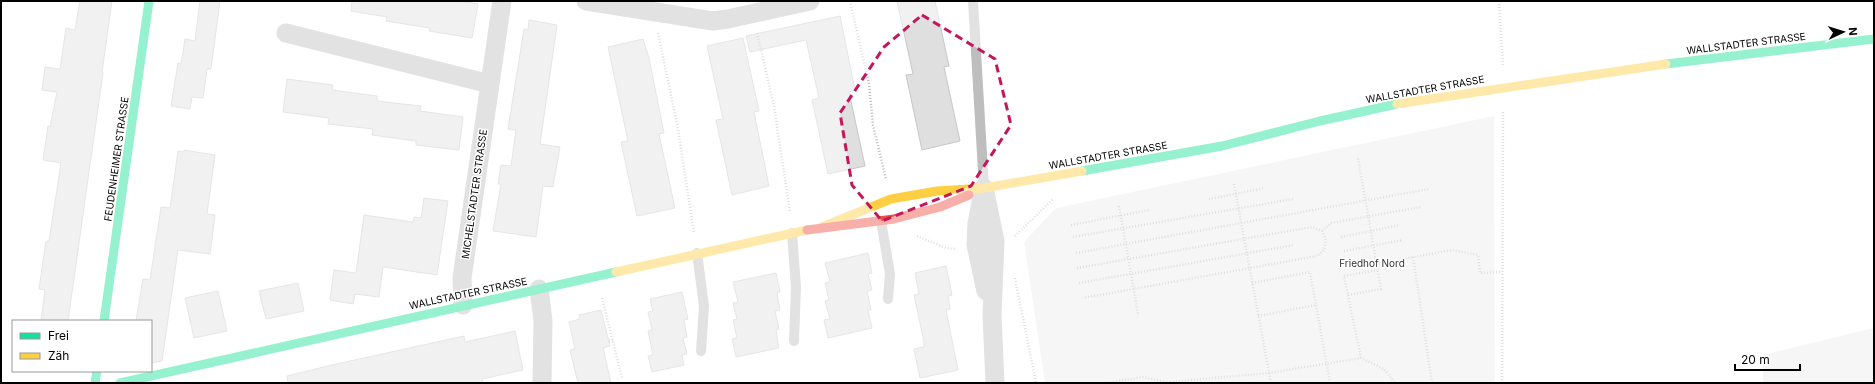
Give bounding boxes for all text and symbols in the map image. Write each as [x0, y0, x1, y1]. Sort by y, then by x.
north arrow [1823, 12, 1863, 52]
text: N [1846, 27, 1860, 36]
street label: WALLSTADTER STRASSE [1686, 30, 1806, 56]
street label: WALLSTADTER STRASSE [1365, 73, 1485, 105]
street label: FEUDENHEIMER STRASSE [101, 96, 131, 222]
street label: MICHELSTADTER STRASSE [459, 128, 489, 260]
street label: WALLSTADTER STRASSE [1048, 139, 1168, 171]
park label: Friedhof Nord [1339, 257, 1405, 269]
street label: WALLSTADTER STRASSE [408, 275, 528, 311]
legend [12, 320, 152, 372]
text: Frei [48, 328, 69, 343]
scale bar [1735, 346, 1800, 372]
text: Zäh [48, 348, 69, 363]
text: 20 m [1741, 352, 1770, 367]

